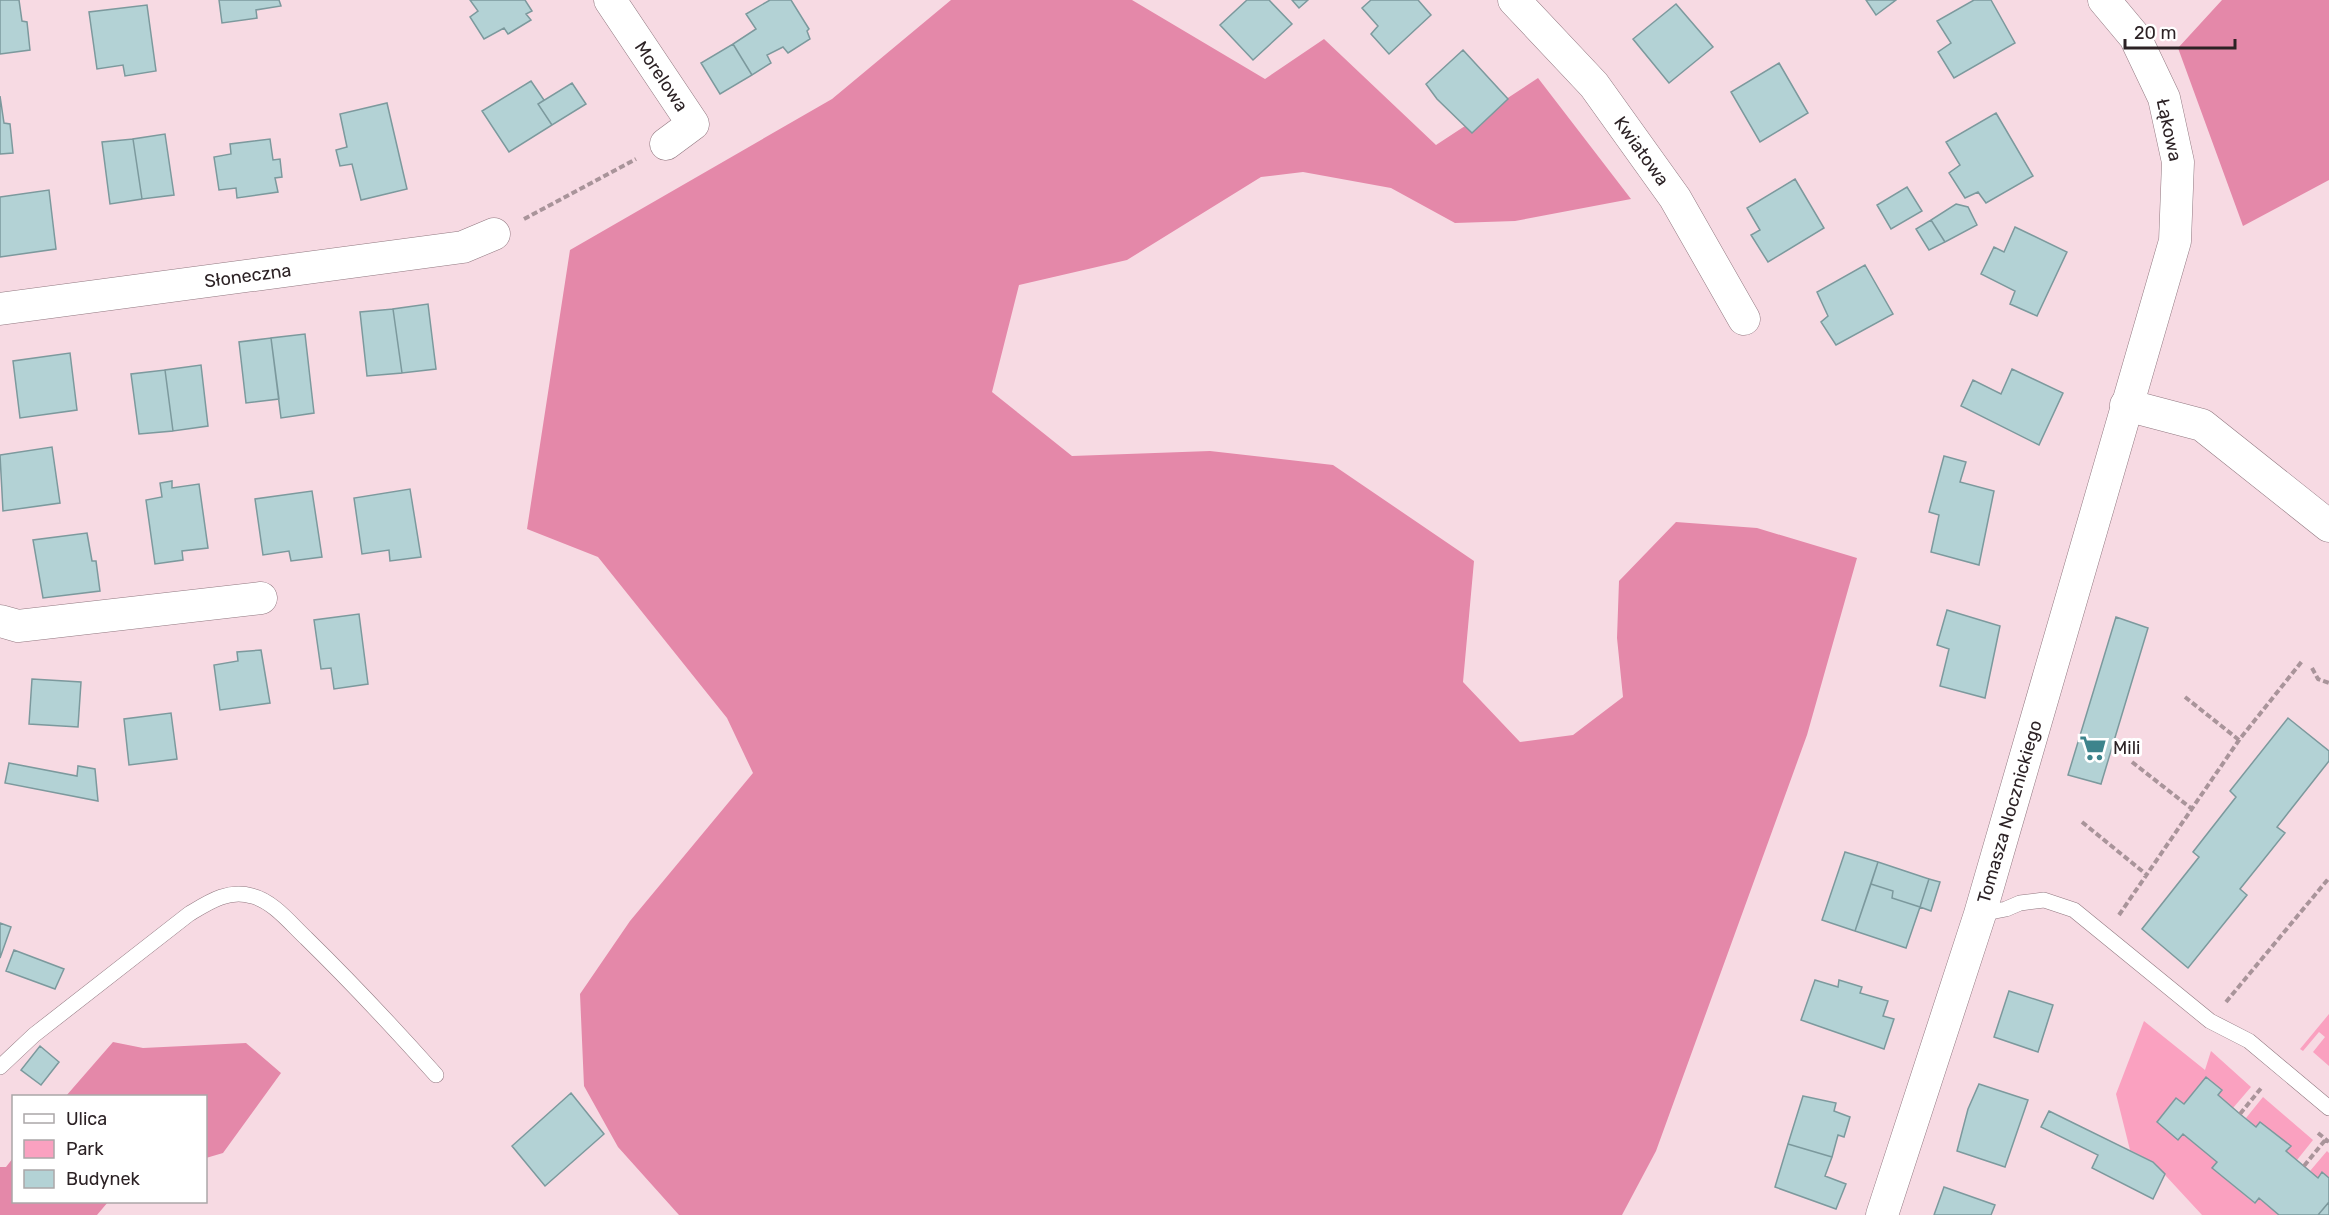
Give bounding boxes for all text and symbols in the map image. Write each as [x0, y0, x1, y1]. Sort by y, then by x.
scale bar [2125, 12, 2234, 50]
text: 20 m [2134, 22, 2176, 44]
street label: Morelowa [630, 37, 693, 116]
street label: Łąkowa [2152, 97, 2186, 163]
street label: Kwiatowa [1609, 112, 1674, 190]
street label: Słoneczna [203, 259, 293, 293]
street label: Tomasza Nocznickiego [1973, 718, 2047, 906]
supermarket icon: Mili [2078, 733, 2108, 763]
place label: Mili [2113, 737, 2140, 759]
legend [12, 1095, 207, 1203]
text: Ulica [66, 1108, 107, 1130]
text: Park [66, 1138, 104, 1160]
text: Budynek [66, 1168, 140, 1190]

